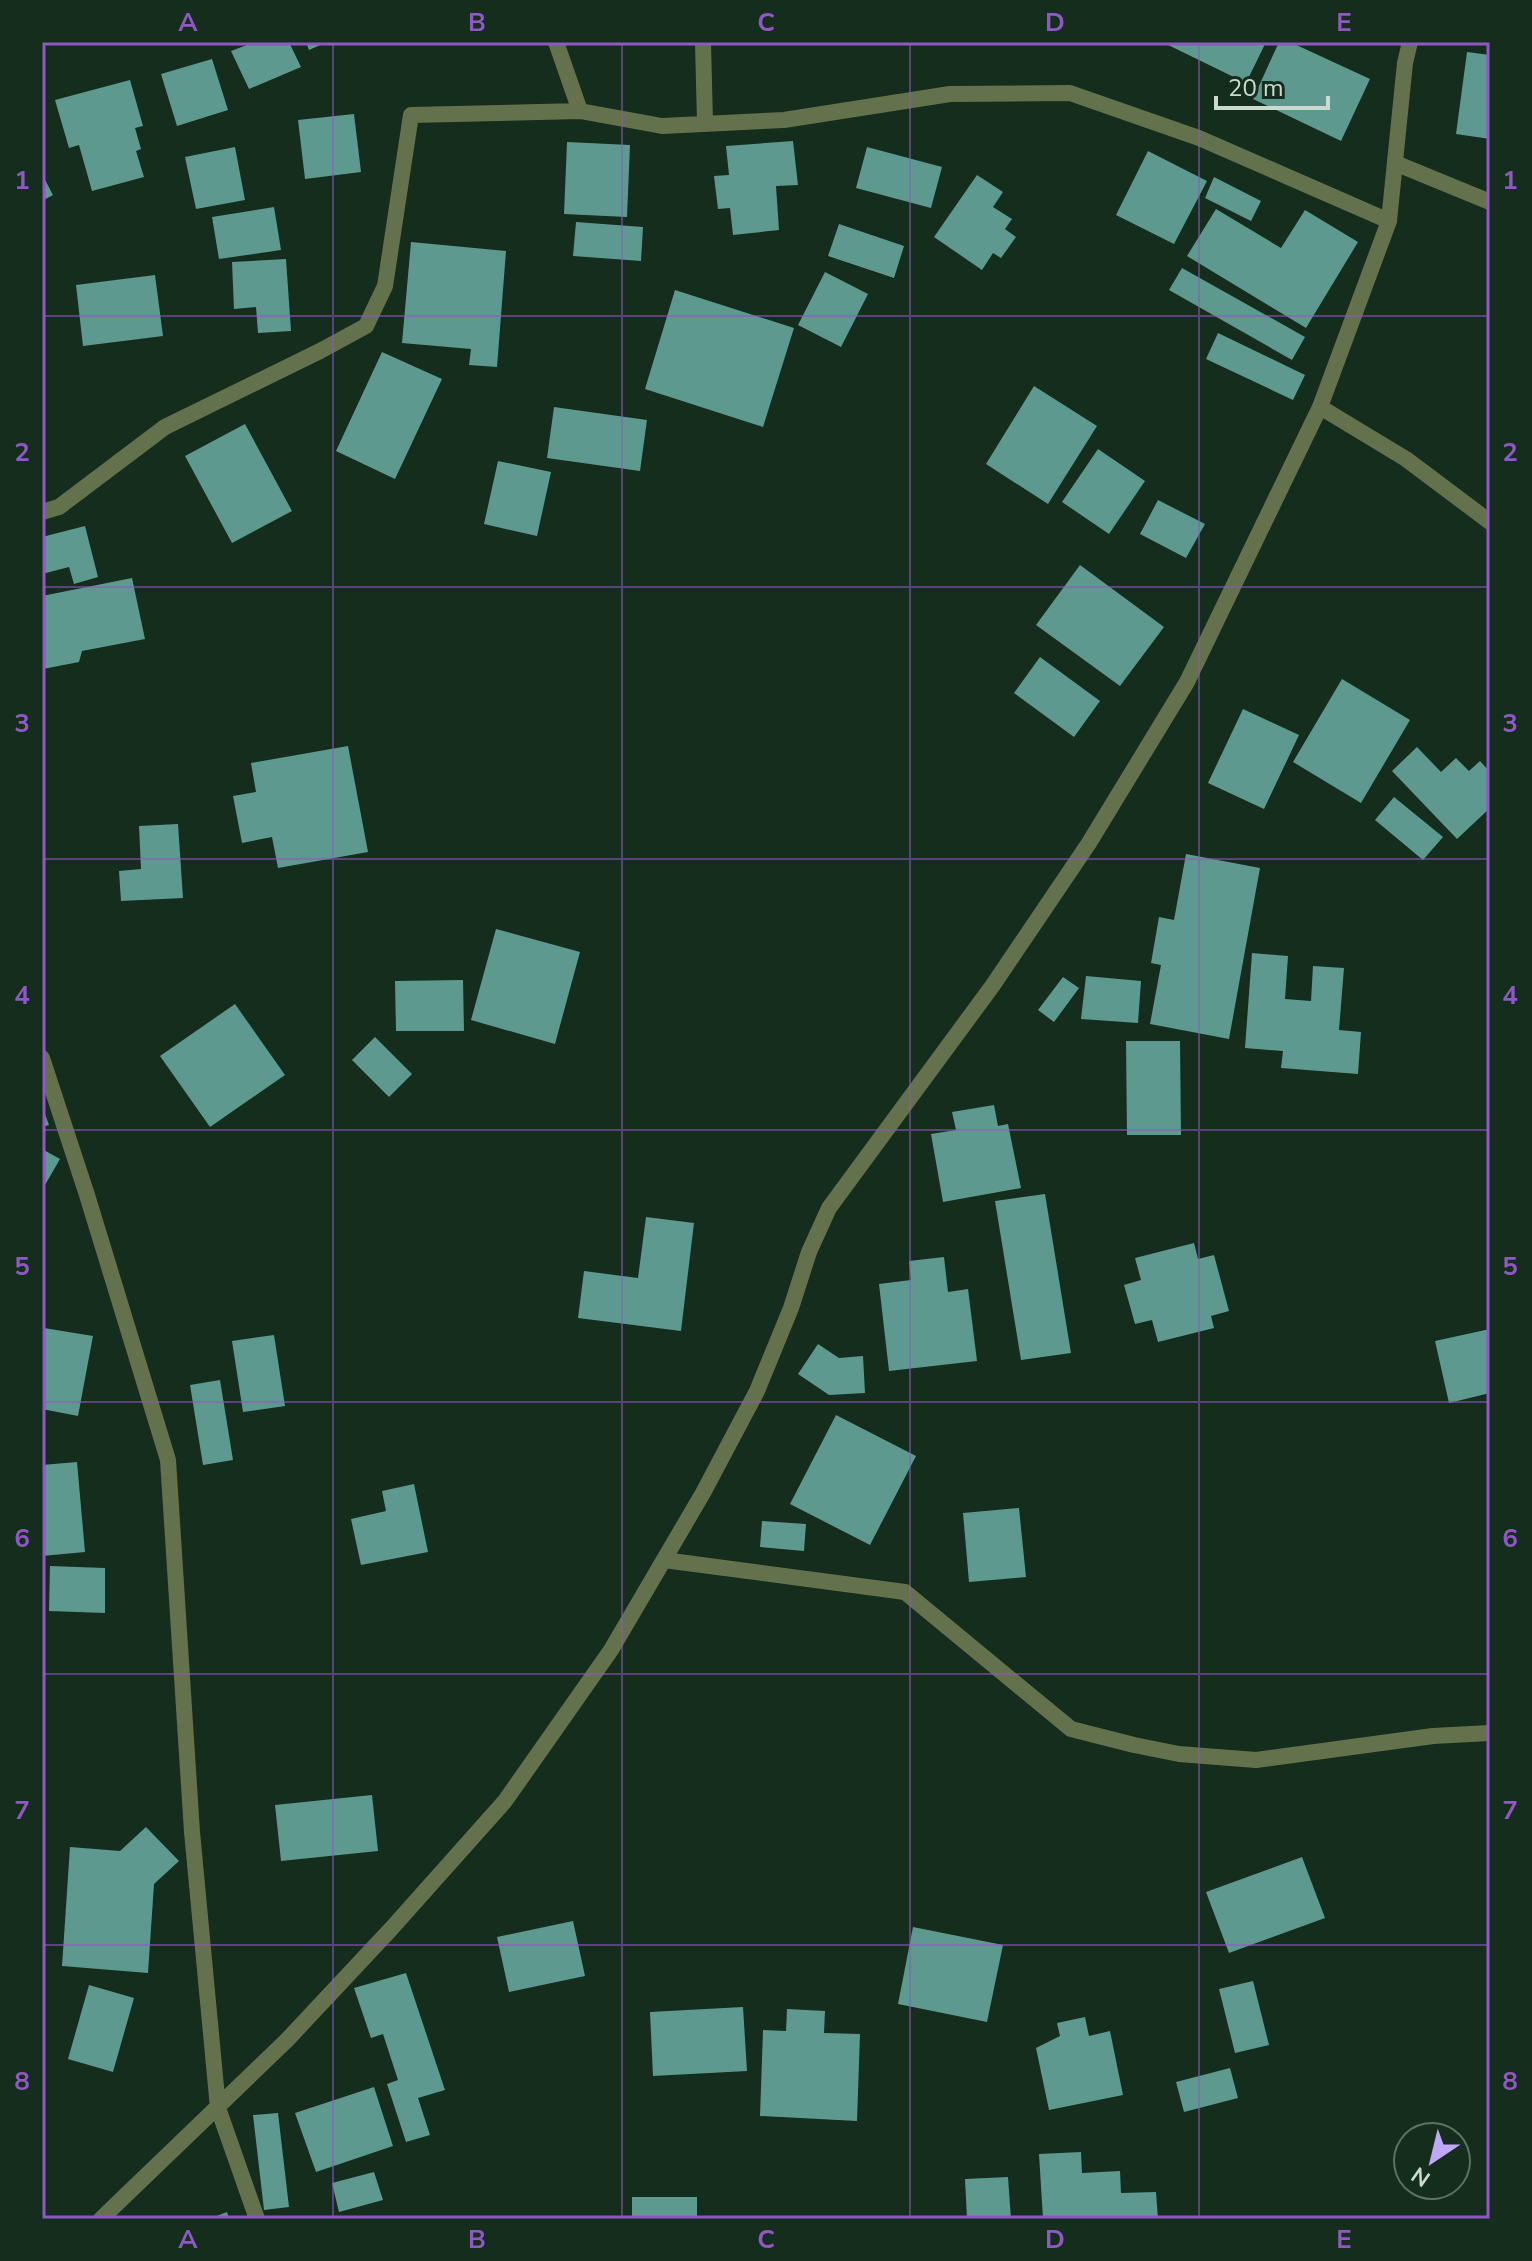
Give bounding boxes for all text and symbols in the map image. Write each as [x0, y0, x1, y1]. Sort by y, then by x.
text: A [178, 5, 198, 40]
text: B [468, 5, 486, 40]
text: C [757, 5, 775, 40]
text: D [1045, 5, 1065, 40]
text: E [1336, 5, 1352, 40]
scale bar [1216, 60, 1328, 110]
text: 20 m [1228, 72, 1284, 104]
text: 1 [14, 163, 30, 198]
text: 1 [1502, 163, 1518, 198]
text: 2 [14, 435, 30, 470]
text: 2 [1502, 435, 1518, 470]
text: 3 [14, 706, 30, 741]
text: 3 [1502, 706, 1518, 741]
text: 4 [14, 978, 30, 1013]
text: 4 [1502, 978, 1518, 1013]
text: 5 [14, 1249, 30, 1284]
text: 5 [1502, 1249, 1518, 1284]
text: 6 [14, 1521, 30, 1556]
text: 6 [1502, 1521, 1518, 1556]
text: 7 [14, 1793, 30, 1828]
text: 7 [1502, 1793, 1518, 1828]
text: 8 [14, 2064, 30, 2099]
text: 8 [1502, 2064, 1518, 2099]
north arrow [1392, 2121, 1472, 2201]
text: N [1406, 2160, 1436, 2194]
text: A [178, 2222, 198, 2257]
text: B [468, 2222, 486, 2257]
text: C [757, 2222, 775, 2257]
text: D [1045, 2222, 1065, 2257]
text: E [1336, 2222, 1352, 2257]

